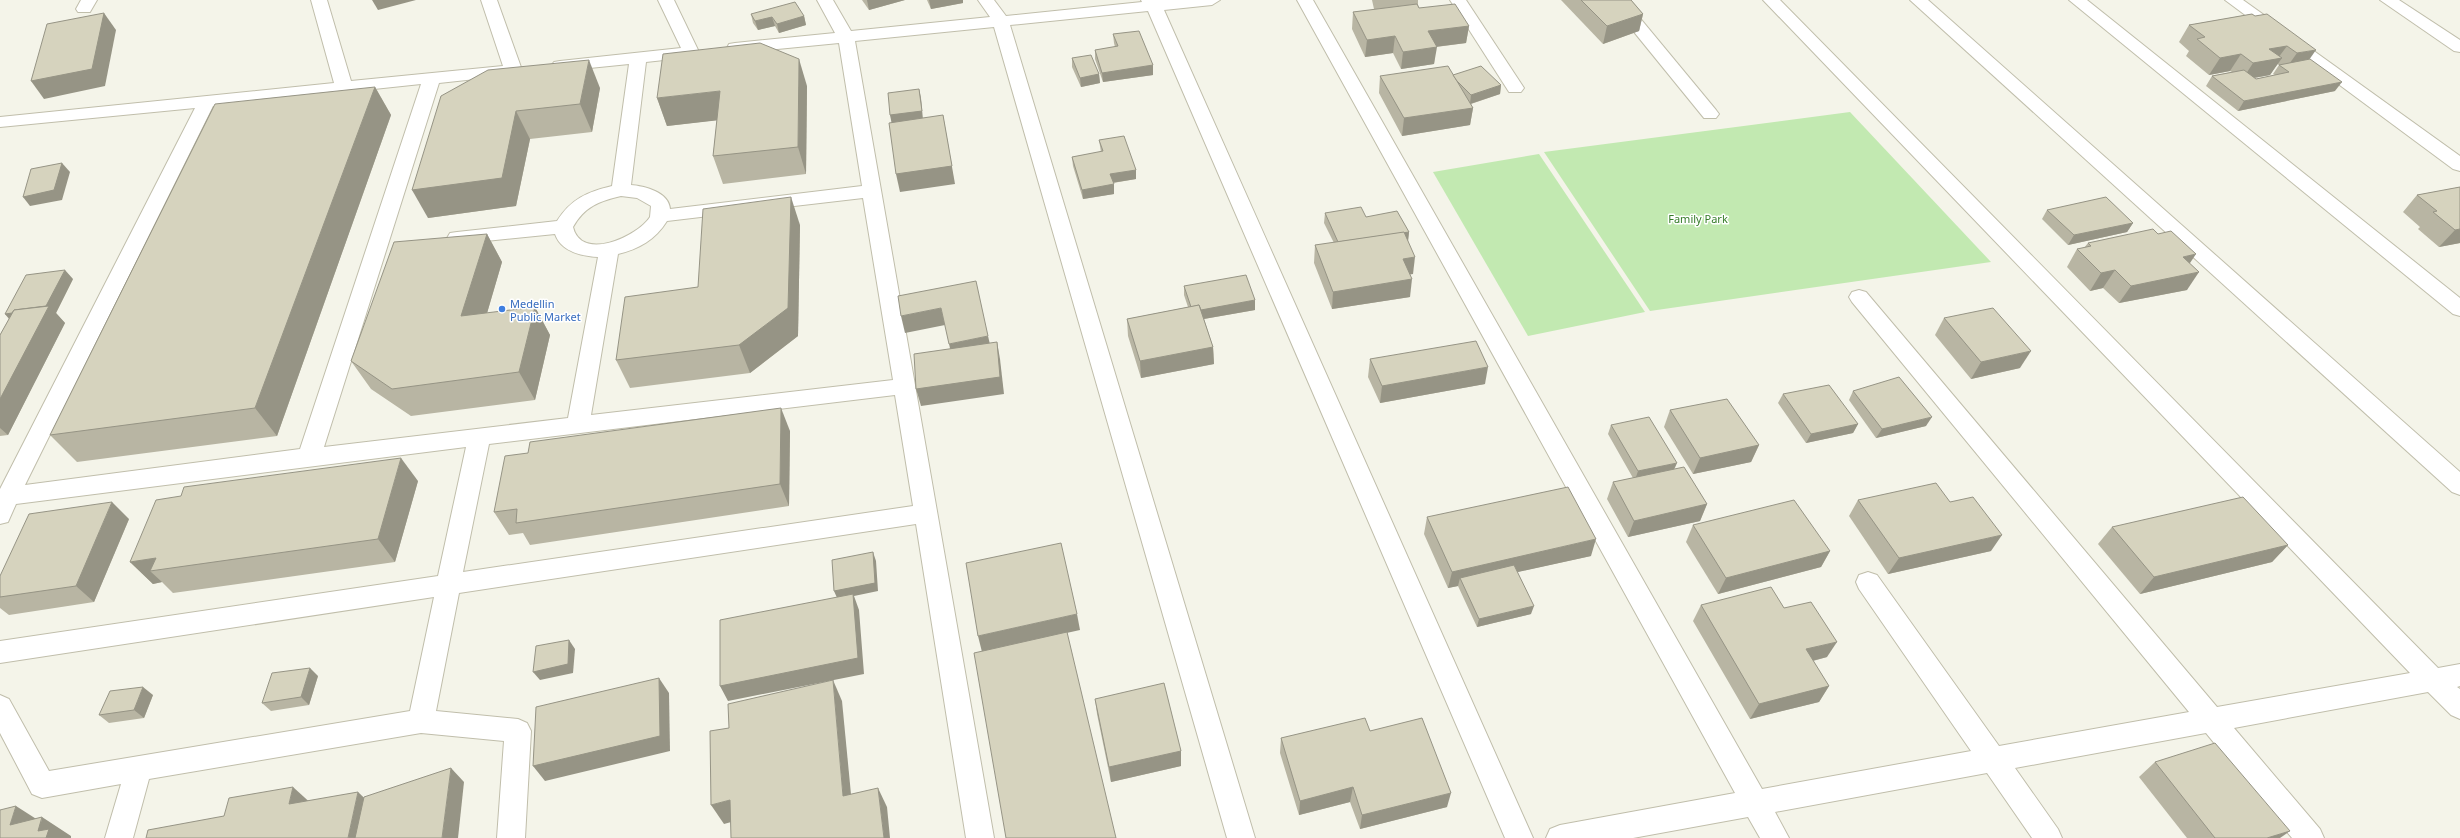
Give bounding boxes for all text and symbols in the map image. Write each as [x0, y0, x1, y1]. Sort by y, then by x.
park label: Family Park [1668, 211, 1728, 226]
place label: Medellin Public Market [510, 296, 581, 324]
marker: Medellin Public Market [497, 304, 507, 314]

